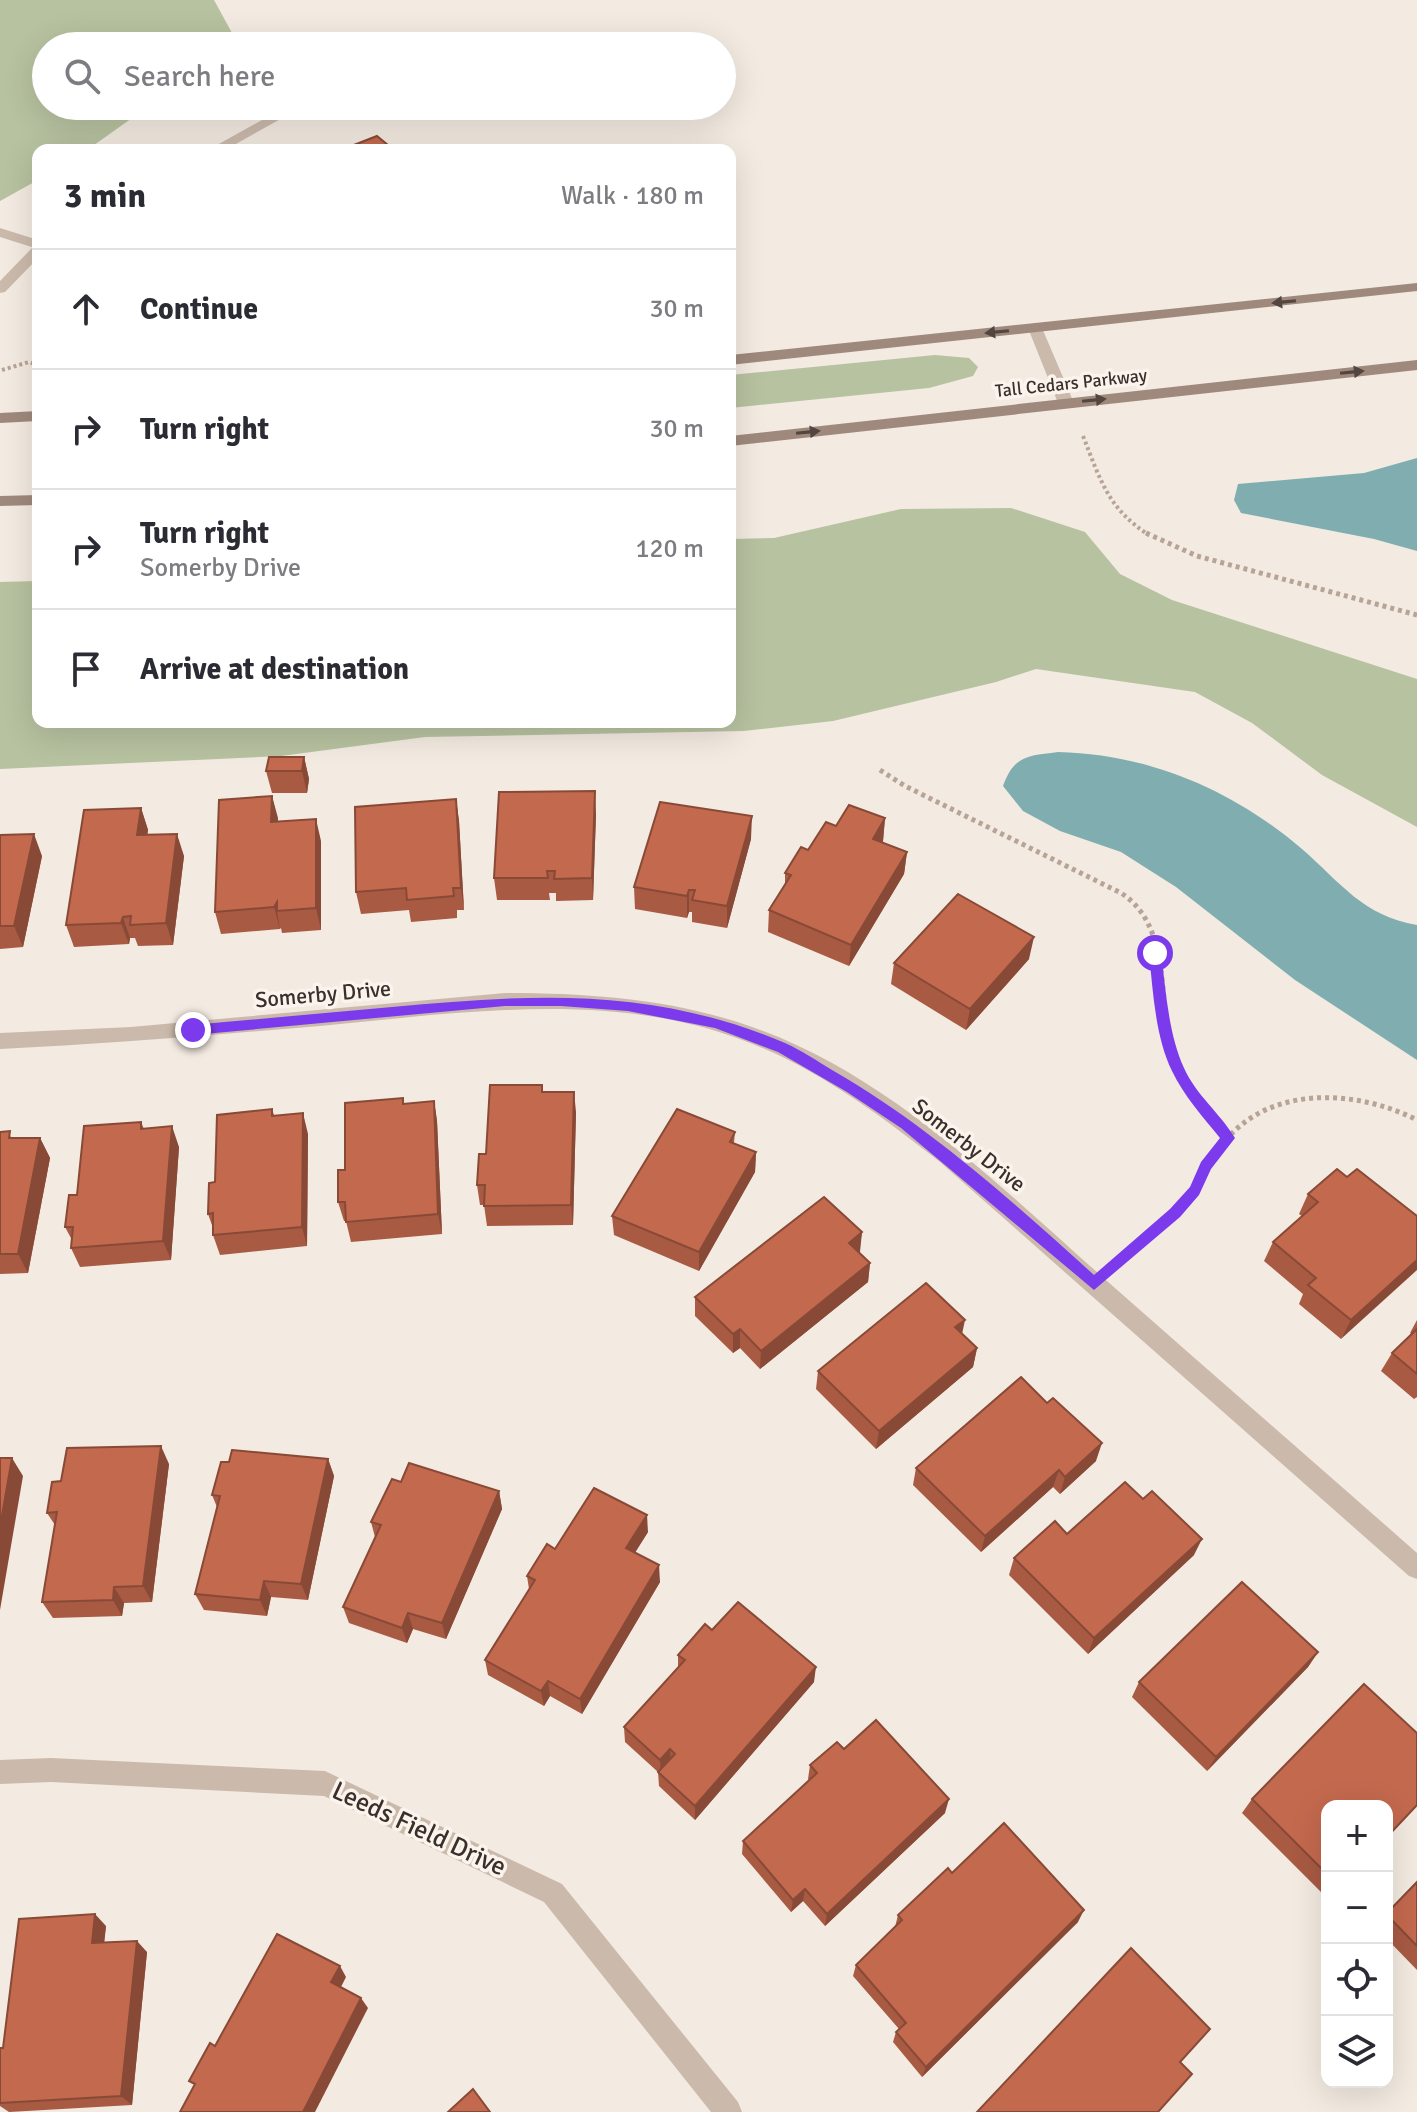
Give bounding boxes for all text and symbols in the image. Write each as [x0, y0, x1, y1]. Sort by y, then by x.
search box [32, 32, 736, 120]
icon: search [60, 54, 104, 98]
text: Search here [124, 58, 275, 95]
text: 3 min [64, 175, 146, 217]
text: Walk · 180 m [561, 180, 704, 212]
icon: ahead [64, 287, 108, 331]
text: Continue [140, 291, 258, 328]
text: 30 m [649, 293, 704, 325]
one-way arrow [1271, 295, 1296, 308]
one-way arrow [984, 325, 1009, 338]
street label: Tall Cedars Parkway [994, 364, 1149, 402]
one-way arrow [1340, 365, 1365, 378]
one-way arrow [1082, 394, 1107, 407]
icon: right [64, 407, 108, 451]
text: Turn right [140, 411, 269, 448]
text: 30 m [649, 413, 704, 445]
one-way arrow [795, 425, 820, 438]
text: Turn right [140, 515, 269, 552]
icon: right [64, 527, 108, 571]
text: 120 m [635, 533, 704, 565]
text: Somerby Drive [140, 552, 301, 584]
icon: arrive [64, 647, 108, 691]
text: Arrive at destination [140, 651, 409, 688]
route start [1137, 935, 1173, 971]
street label: Somerby Drive [254, 975, 392, 1013]
route end [175, 1012, 211, 1048]
street label: Somerby Drive [907, 1092, 1031, 1198]
street label: Leeds Field Drive [327, 1775, 511, 1883]
map controls [1321, 1800, 1393, 2088]
button: + [1321, 1800, 1393, 1872]
button: − [1321, 1872, 1393, 1944]
button: locate [1321, 1944, 1393, 2016]
button: layers [1321, 2016, 1393, 2088]

